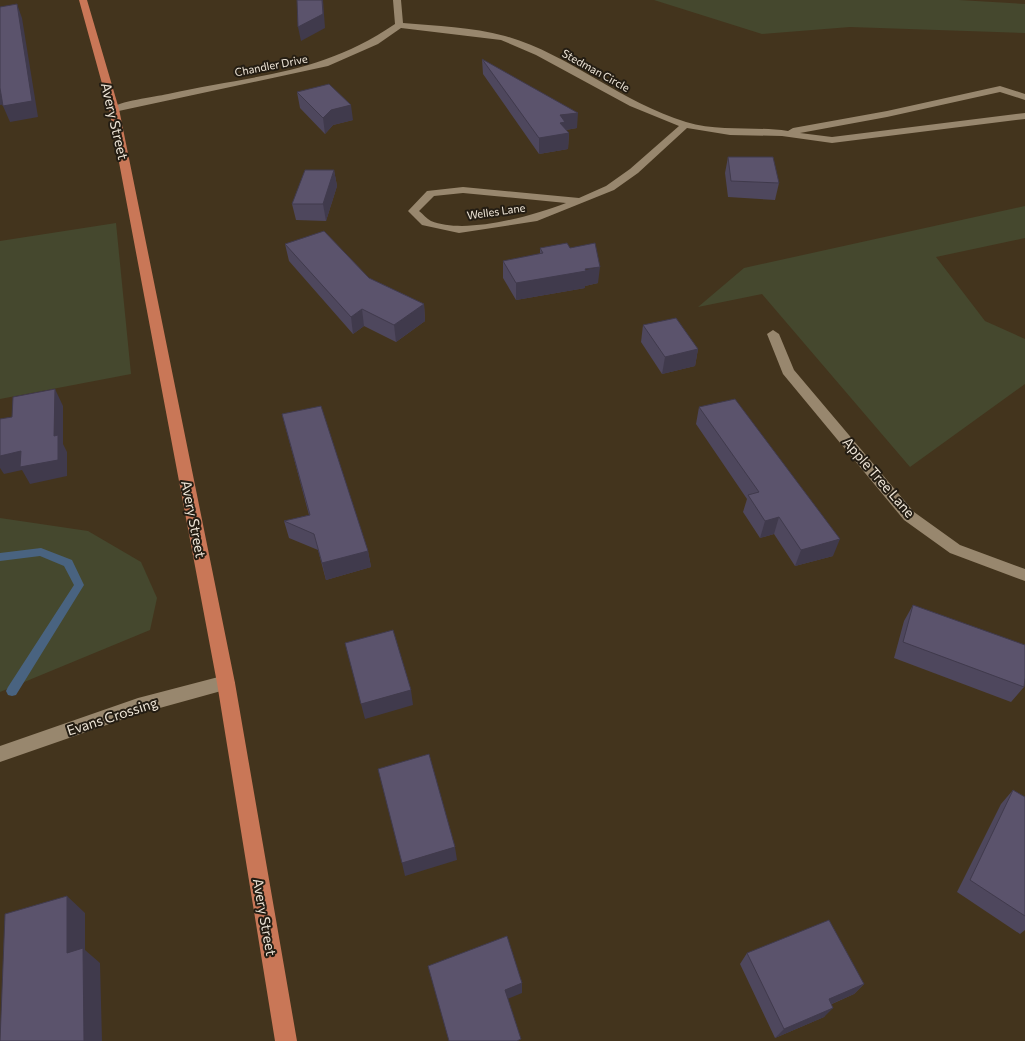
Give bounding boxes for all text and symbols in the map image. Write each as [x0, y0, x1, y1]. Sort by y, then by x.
street label: Stedman Circle [560, 46, 632, 94]
street label: Chandler Drive [233, 52, 309, 78]
street label: Avery Street [98, 81, 132, 161]
street label: Welles Lane [466, 200, 526, 222]
street label: Apple Tree Lane [839, 433, 919, 521]
street label: Avery Street [178, 479, 210, 559]
street label: Evans Crossing [64, 693, 160, 739]
street label: Avery Street [250, 877, 280, 957]

